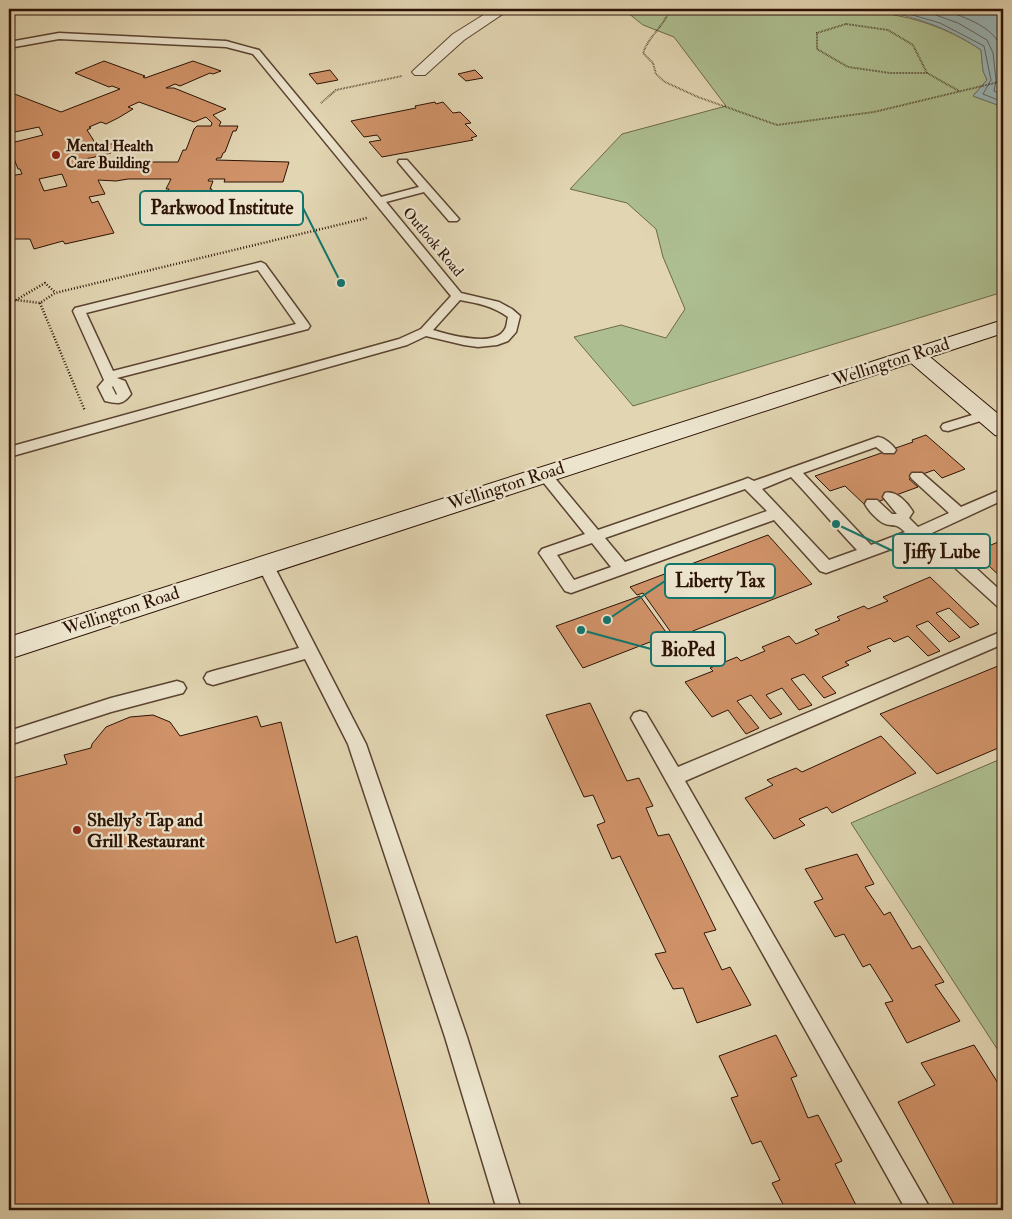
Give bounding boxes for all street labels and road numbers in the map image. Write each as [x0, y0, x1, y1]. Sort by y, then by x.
street label: Outlook Road [399, 203, 468, 281]
street label: Wellington Road [829, 332, 952, 392]
street label: Wellington Road [444, 456, 567, 516]
street label: Wellington Road [59, 581, 182, 641]

